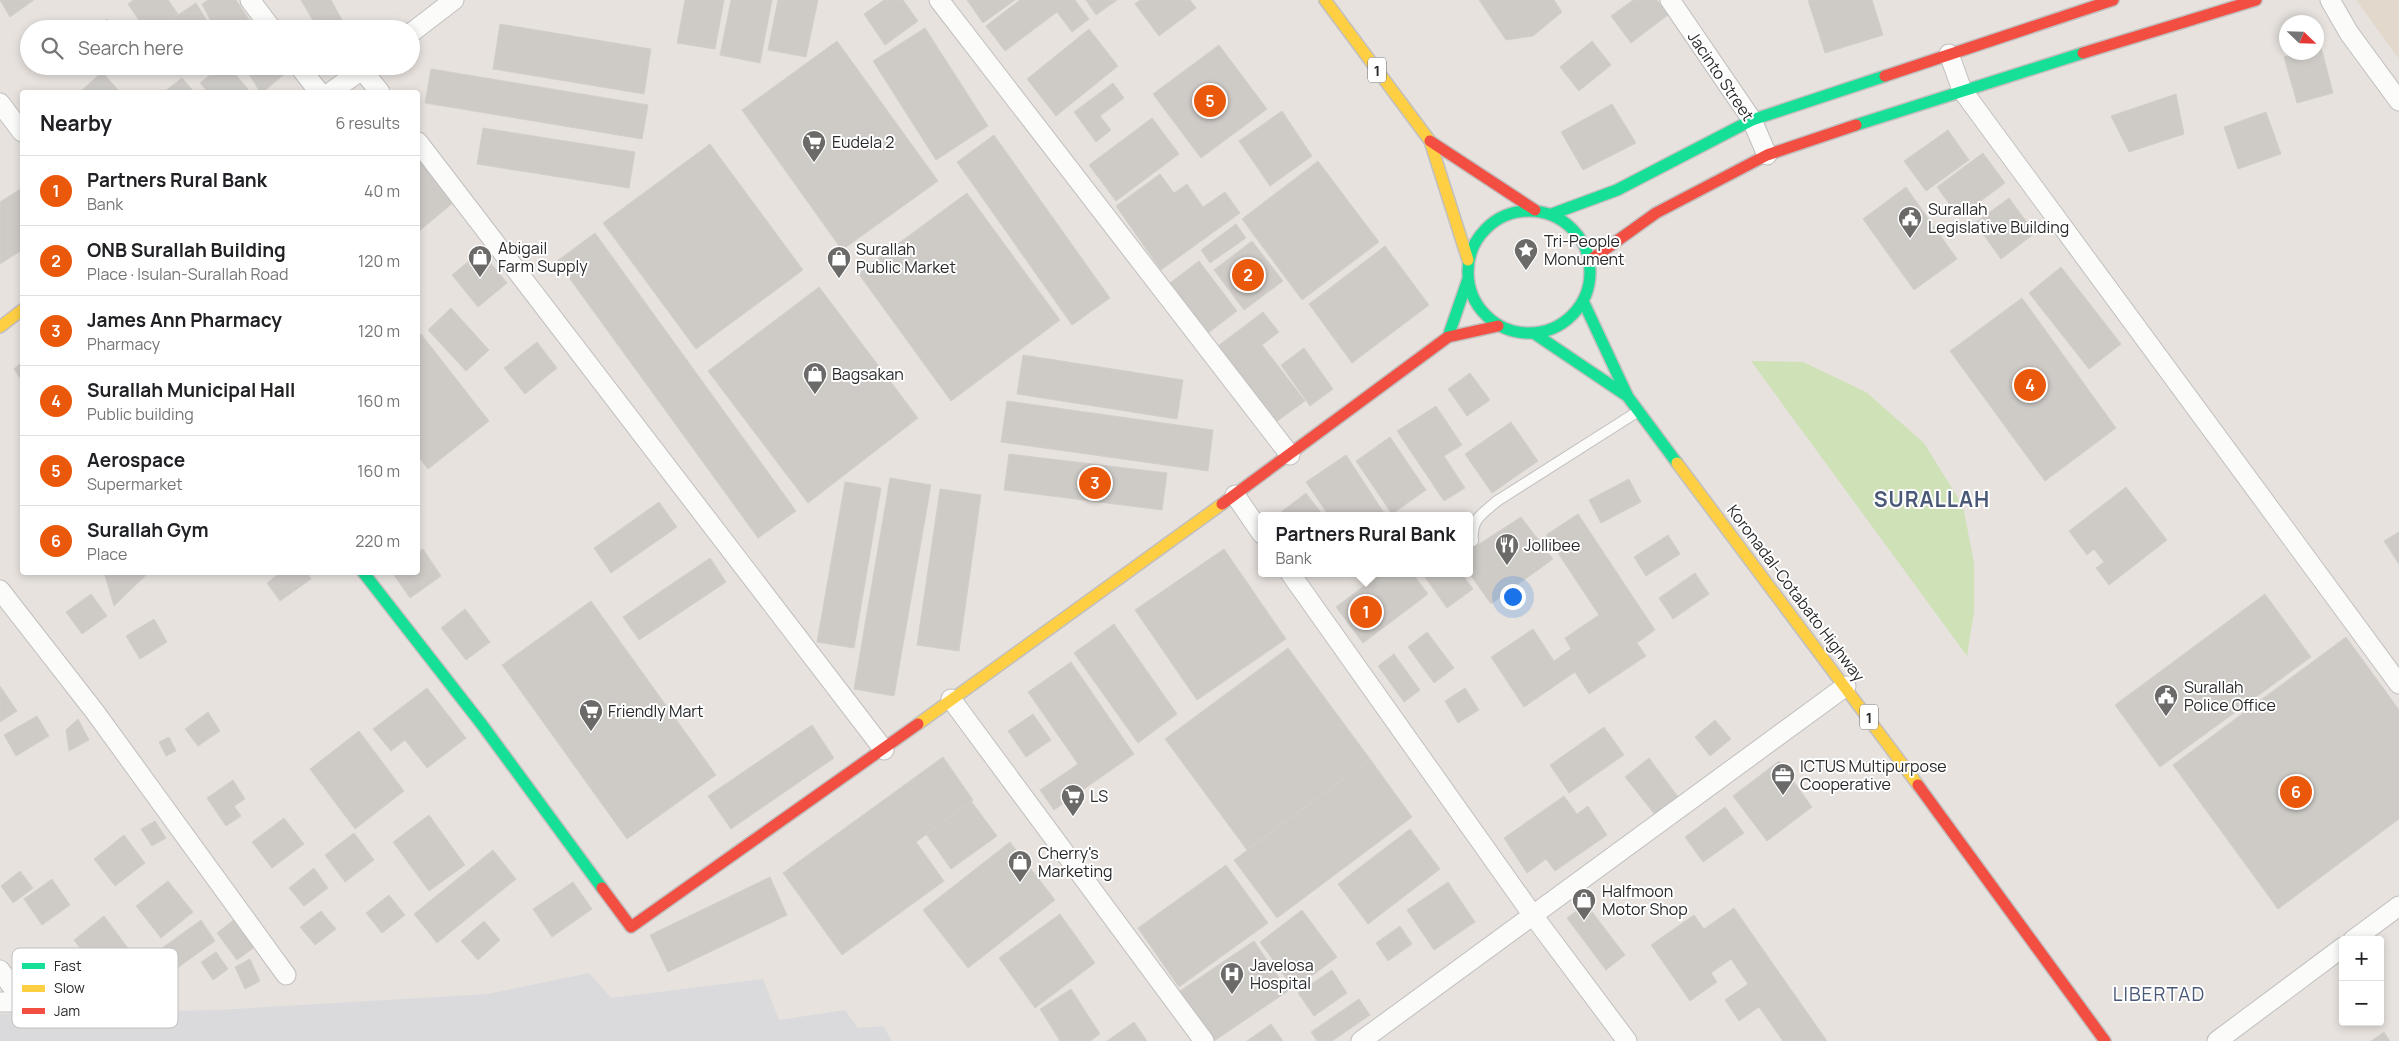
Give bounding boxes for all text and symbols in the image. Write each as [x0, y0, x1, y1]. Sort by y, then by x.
north arrow [2279, 15, 2324, 60]
search box [20, 20, 420, 75]
street label: Jacinto Street [1683, 27, 1759, 125]
icon: search [38, 34, 66, 62]
text: Search here [78, 35, 184, 61]
road number: 1 [1368, 58, 1386, 82]
pin: 5 [1194, 82, 1226, 120]
text: Nearby [40, 109, 112, 137]
text: 6 results [335, 112, 400, 134]
supermarket icon: Eudela 2 [801, 129, 827, 163]
place label: Eudela 2 [832, 131, 894, 153]
text: Partners Rural Bank [87, 167, 267, 193]
text: 1 [52, 180, 60, 202]
text: 40 m [364, 180, 400, 202]
text: Bank [87, 193, 123, 215]
place label: Surallah Legislative Building [1928, 198, 2069, 238]
public building icon: Surallah Legislative Building [1897, 205, 1923, 239]
place label: Tri-People Monument [1544, 230, 1624, 270]
text: ONB Surallah Building [87, 237, 286, 263]
place label: Abigail Farm Supply [498, 237, 588, 277]
place icon: Tri-People Monument [1513, 237, 1539, 271]
place label: Surallah Public Market [856, 238, 956, 278]
shop icon: Abigail Farm Supply [467, 244, 493, 278]
shop icon: Surallah Public Market [826, 245, 852, 279]
text: 2 [51, 250, 61, 272]
text: 120 m [358, 250, 400, 272]
pin: 2 [1232, 256, 1264, 294]
text: Place · Isulan-Surallah Road [87, 263, 288, 285]
text: James Ann Pharmacy [87, 307, 282, 333]
text: 3 [51, 320, 61, 342]
text: 120 m [358, 320, 400, 342]
text: Pharmacy [87, 333, 160, 355]
shop icon: Bagsakan [802, 361, 828, 395]
place label: Bagsakan [832, 363, 904, 385]
pin: 4 [2014, 366, 2046, 404]
text: Surallah Municipal Hall [87, 377, 295, 403]
text: 4 [51, 390, 61, 412]
text: 160 m [357, 390, 400, 412]
text: Public building [87, 403, 194, 425]
text: Aerospace [87, 447, 185, 473]
text: 5 [51, 460, 61, 482]
text: 160 m [357, 460, 400, 482]
pin: 3 [1079, 464, 1111, 502]
text: Supermarket [87, 473, 183, 495]
district label: SURALLAH [1874, 485, 1990, 513]
street label: Koronadal-Cotabato Highway [1722, 500, 1870, 686]
popup [1258, 512, 1473, 577]
text: Surallah Gym [87, 517, 209, 543]
text: Partners Rural Bank [1276, 521, 1455, 547]
text: 6 [51, 530, 61, 552]
text: 220 m [355, 530, 400, 552]
restaurant icon: Jollibee [1494, 532, 1520, 566]
place label: Jollibee [1524, 534, 1580, 556]
text: Place [87, 543, 127, 565]
text: Bank [1276, 547, 1312, 569]
your location [1500, 584, 1526, 610]
pin: 1 [1350, 593, 1382, 631]
place label: Surallah Police Office [2184, 676, 2276, 716]
public building icon: Surallah Police Office [2153, 683, 2179, 717]
supermarket icon: Friendly Mart [578, 698, 604, 732]
place label: Friendly Mart [608, 700, 704, 722]
road number: 1 [1860, 704, 1878, 730]
place label: ICTUS Multipurpose Cooperative [1800, 755, 1947, 795]
office icon: ICTUS Multipurpose Cooperative [1770, 762, 1796, 796]
pin: 6 [2280, 773, 2312, 811]
supermarket icon: LS [1060, 783, 1086, 817]
place label: LS [1090, 785, 1108, 807]
place label: Cherry's Marketing [1038, 842, 1112, 882]
shop icon: Cherry's Marketing [1007, 849, 1033, 883]
place label: Halfmoon Motor Shop [1602, 880, 1688, 920]
shop icon: Halfmoon Motor Shop [1571, 887, 1597, 921]
map controls [2339, 936, 2384, 1026]
button: + [2339, 936, 2384, 981]
legend [12, 948, 178, 1028]
place label: Javelosa Hospital [1250, 954, 1314, 994]
text: Fast [54, 956, 82, 975]
hospital icon: Javelosa Hospital [1219, 961, 1245, 995]
text: Slow [54, 978, 85, 997]
district label: LIBERTAD [2113, 981, 2205, 1007]
button: − [2339, 981, 2384, 1026]
text: Jam [54, 1001, 80, 1020]

